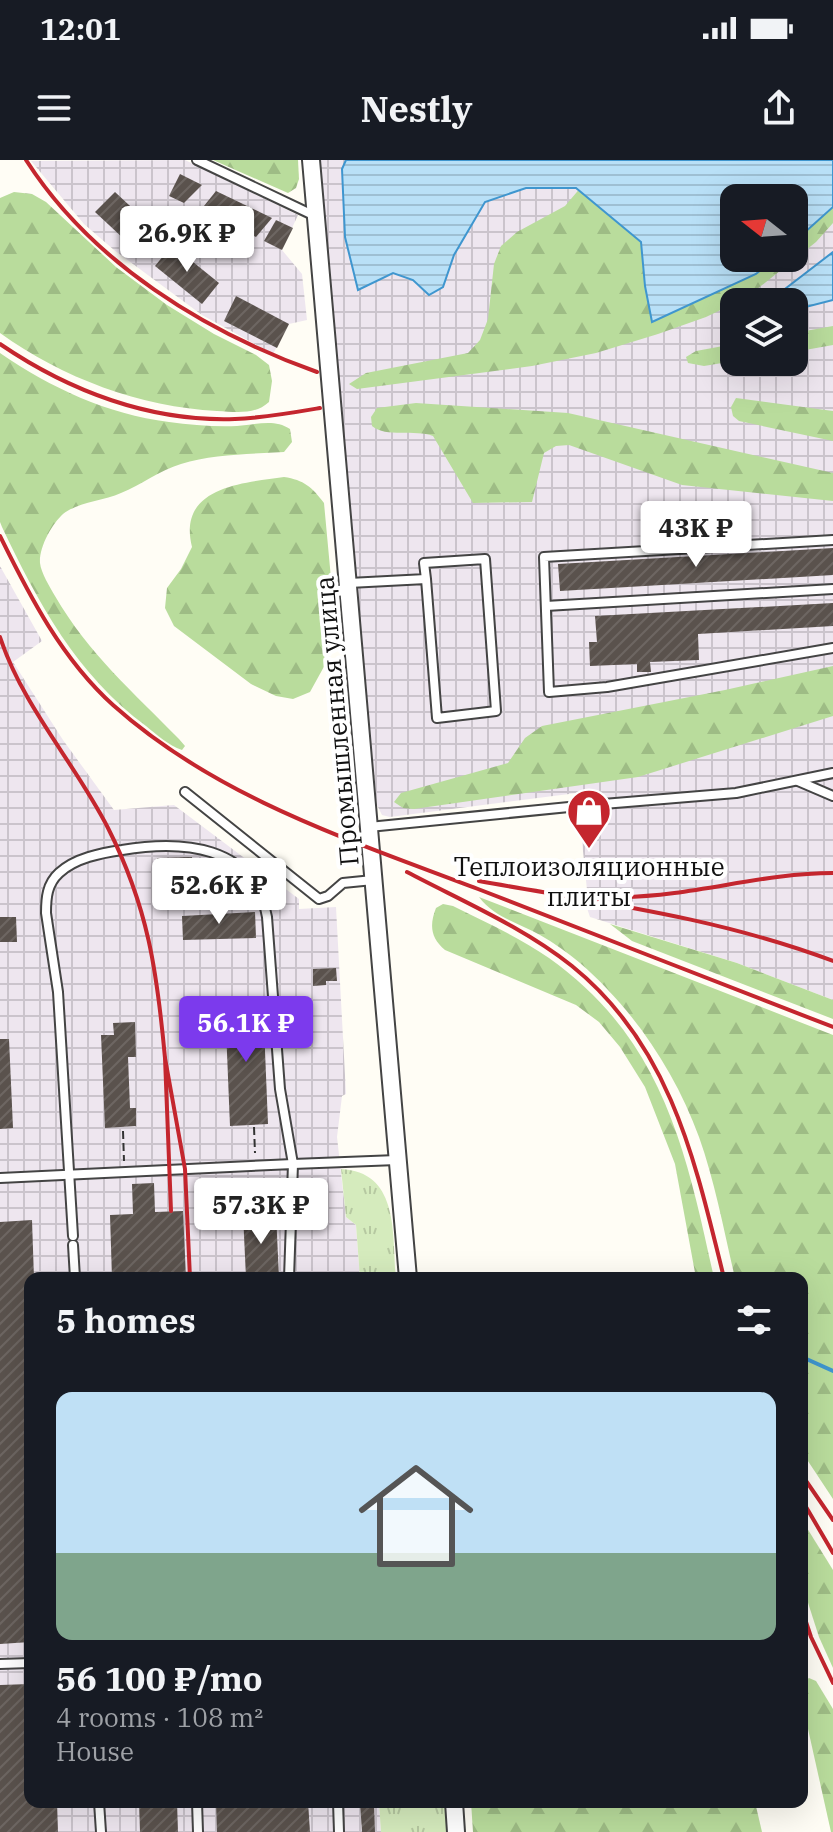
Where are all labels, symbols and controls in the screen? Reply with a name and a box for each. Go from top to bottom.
text: 12:01 [40,9,121,48]
text: Nestly [360,85,473,132]
icon: menu [32,86,76,130]
icon: share [757,86,801,130]
north arrow [720,184,808,272]
map controls [720,184,808,376]
pin: 26.9K ₽ [113,206,261,274]
text: 26.9K ₽ [138,215,236,249]
button: layers [720,288,808,376]
pin: 43K ₽ [640,501,752,569]
text: 43K ₽ [659,510,733,544]
street label: Промышленная улица [306,575,366,867]
shop icon: Теплоизоляционные плиты [565,787,613,850]
place label: Теплоизоляционные плиты [453,849,725,913]
pin: 52.6K ₽ [145,858,293,926]
text: 52.6K ₽ [170,867,268,901]
pin: 56.1K ₽ [172,996,320,1064]
text: 56.1K ₽ [197,1005,295,1039]
pin: 57.3K ₽ [187,1178,335,1246]
text: 57.3K ₽ [212,1187,310,1221]
text: 5 homes [56,1298,196,1342]
icon: filters [732,1298,776,1342]
icon: home [344,1444,488,1588]
text: 56 100 ₽/mo [56,1656,263,1700]
text: 4 rooms · 108 m² [56,1700,263,1734]
text: House [56,1734,134,1768]

